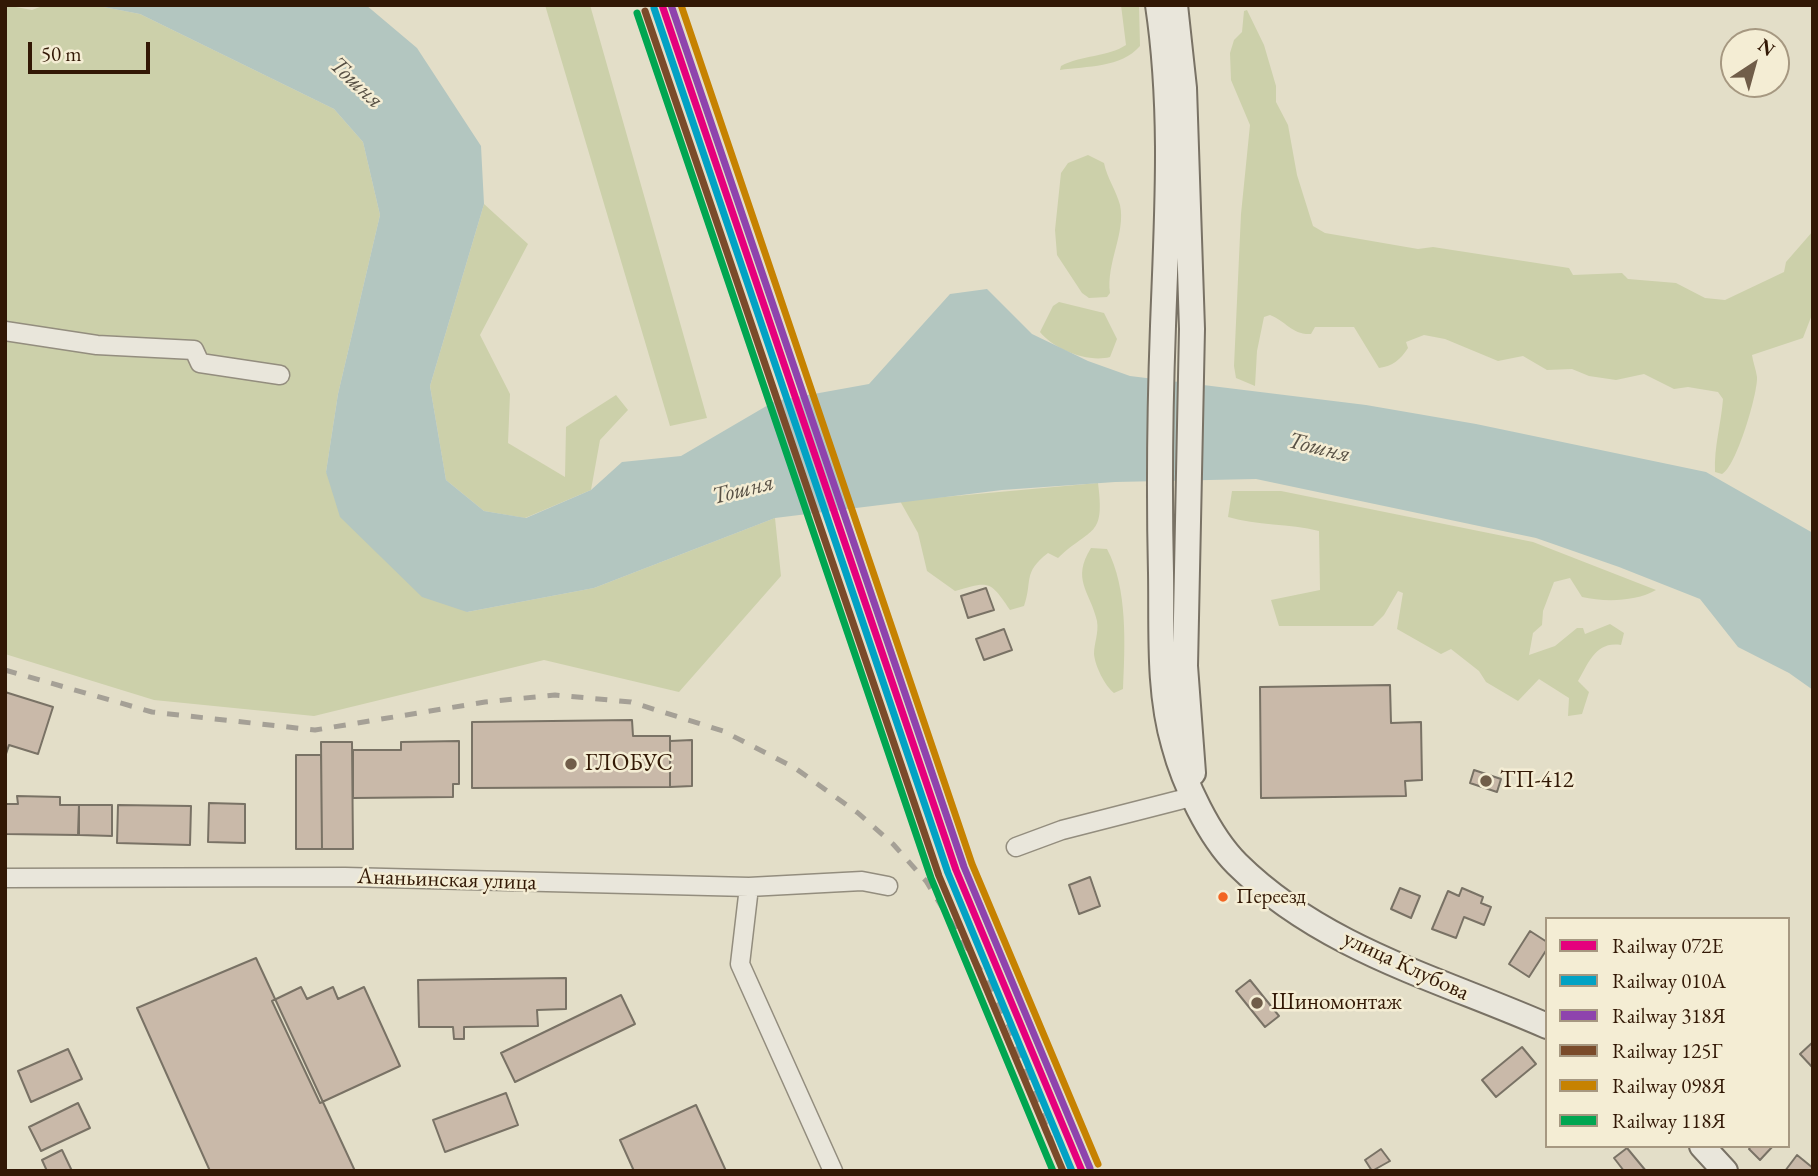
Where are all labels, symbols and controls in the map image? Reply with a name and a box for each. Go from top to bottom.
scale bar [32,28,154,72]
north arrow [1720,28,1790,98]
text: N [1753,33,1780,62]
text: 50 m [41,40,82,67]
water label: Тошня [323,51,389,115]
water label: Тошня [1285,426,1353,470]
water label: Тошня [709,468,777,512]
place label: ГЛОБУС [585,750,673,778]
marker: ГЛОБУС [563,756,579,772]
place label: ТП-412 [1500,767,1574,795]
marker: ТП-412 [1478,773,1494,789]
street label: Ананьинская улица [357,863,537,897]
place label: Переезд [1236,884,1306,910]
marker: Переезд [1216,890,1230,904]
legend [1545,917,1790,1148]
street label: улица Клубова [1339,925,1473,1007]
text: Railway 072Е [1612,932,1723,959]
text: Railway 010А [1612,967,1726,994]
place label: Шиномонтаж [1271,989,1402,1017]
marker: Шиномонтаж [1249,995,1265,1011]
text: Railway 318Я [1612,1002,1726,1029]
text: Railway 125Г [1612,1037,1722,1064]
text: Railway 098Я [1612,1072,1726,1099]
text: Railway 118Я [1612,1107,1726,1134]

